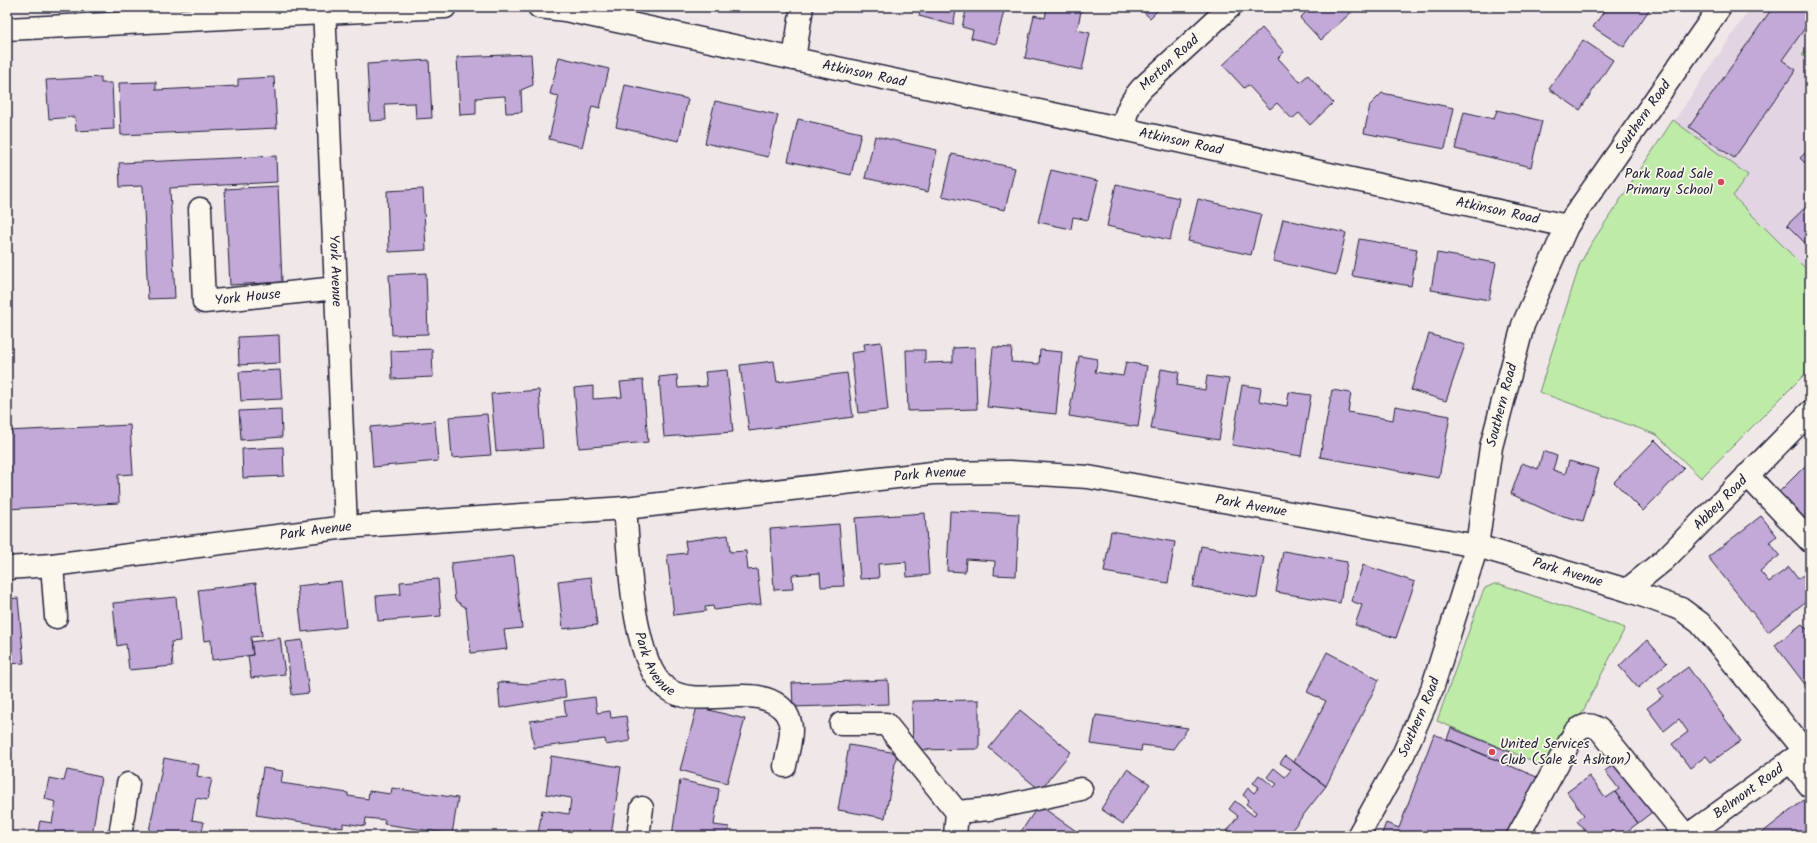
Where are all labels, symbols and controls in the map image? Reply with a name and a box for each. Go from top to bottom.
street label: Merton Road [1134,29,1205,96]
street label: Atkinson Road [820,54,909,94]
street label: Southern Road [1610,75,1677,158]
street label: Atkinson Road [1137,122,1226,162]
place label: Park Road Sale Primary School [1625,163,1714,201]
marker: Park Road Sale Primary School [1716,177,1726,187]
street label: Atkinson Road [1454,191,1542,231]
street label: York Avenue [323,234,348,308]
street label: York House [214,283,282,312]
street label: Southern Road [1480,360,1524,449]
street label: Park Avenue [893,462,967,488]
street label: Abbey Road [1688,469,1754,535]
street label: Park Avenue [1214,489,1289,523]
street label: Park Avenue [278,516,353,546]
street label: Park Avenue [1530,552,1606,594]
street label: Park Avenue [628,629,680,703]
street label: Southern Road [1392,673,1446,761]
place label: United Services Club (Sale & Ashton) [1500,733,1631,771]
marker: United Services Club (Sale & Ashton) [1487,747,1497,757]
street label: Belmont Road [1709,758,1789,825]

